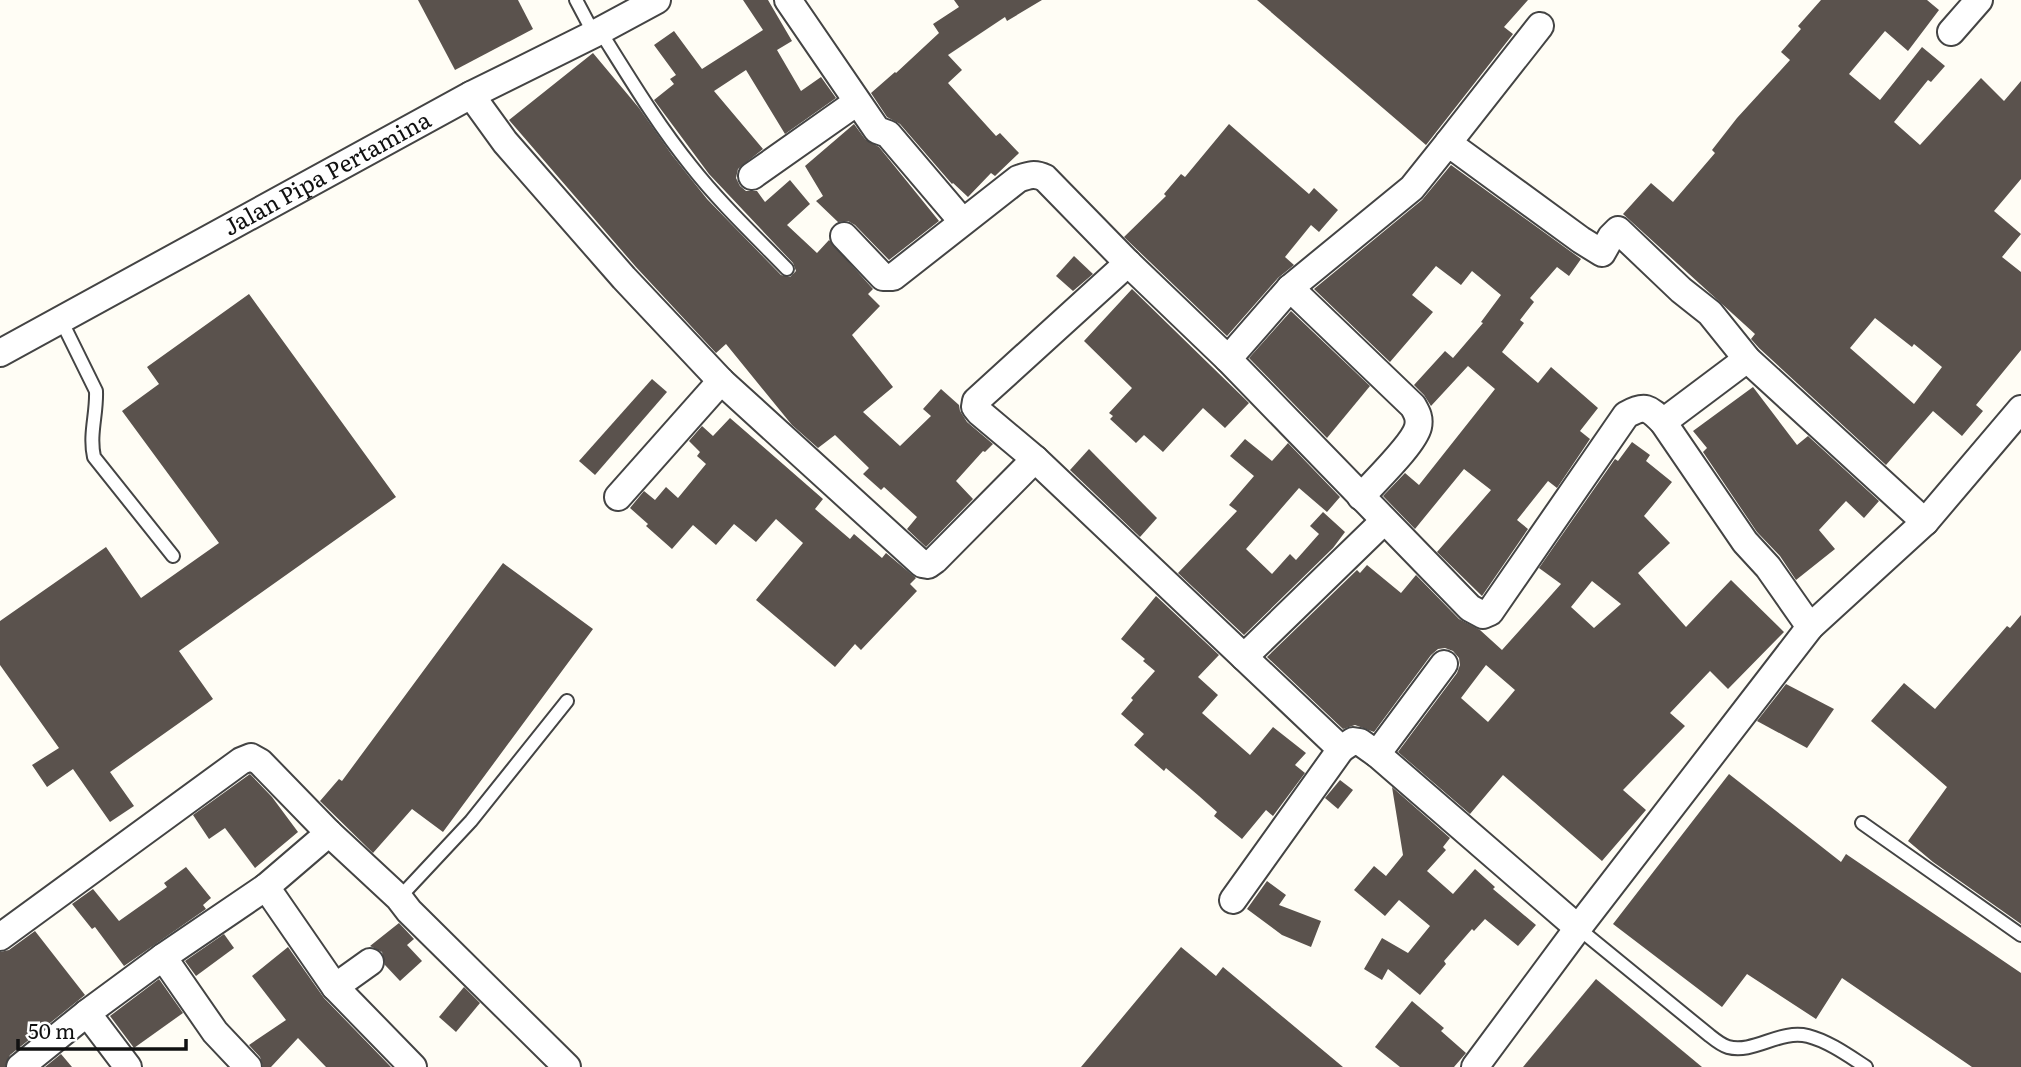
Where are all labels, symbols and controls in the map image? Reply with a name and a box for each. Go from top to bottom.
street label: Jalan Pipa Pertamina [216,101,437,243]
scale bar [18,1007,186,1052]
text: 50 m [28,1014,75,1045]

